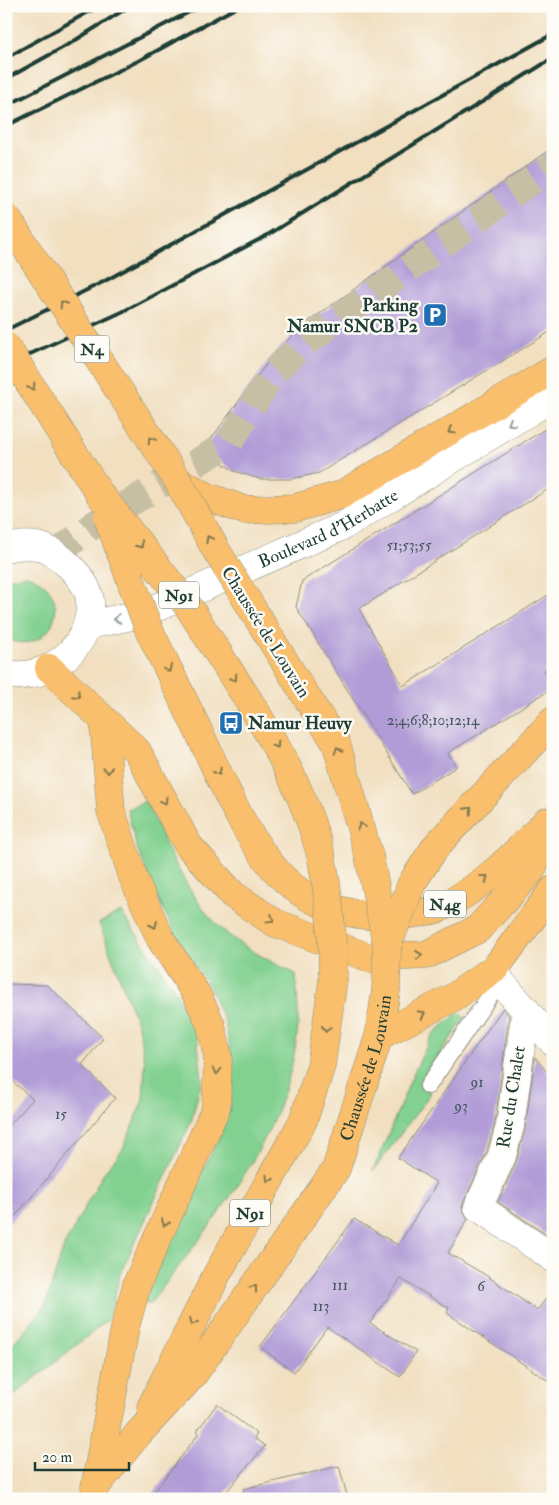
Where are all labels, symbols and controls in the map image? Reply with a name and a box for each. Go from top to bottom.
place label: Parking Namur SNCB P2 [286,294,419,338]
one-way arrow [60,300,69,310]
parking icon: Parking Namur SNCB P2 [422,302,448,328]
road number: N4 [74,336,110,362]
one-way arrow [26,382,36,391]
one-way arrow [508,417,517,427]
one-way arrow [447,425,456,435]
one-way arrow [148,437,158,446]
street label: Boulevard d'Herbatte [255,484,403,574]
one-way arrow [206,535,216,544]
house number: 51;53;55 [386,536,432,555]
one-way arrow [134,539,143,549]
street label: Chaussée de Louvain [216,562,315,702]
road number: N91 [159,582,199,608]
one-way arrow [112,613,121,623]
one-way arrow [162,663,172,672]
one-way arrow [227,672,237,681]
one-way arrow [71,689,80,698]
bus stop icon: Namur Heuvy [218,710,244,736]
house number: 2;4;6;8;10;12;14 [387,711,480,730]
place label: Namur Heuvy [247,712,353,735]
one-way arrow [270,739,280,748]
one-way arrow [333,746,343,755]
one-way arrow [102,766,113,774]
one-way arrow [212,767,223,776]
one-way arrow [158,796,168,805]
one-way arrow [463,807,472,816]
one-way arrow [356,822,367,831]
one-way arrow [479,875,488,883]
road number: N4g [424,891,466,918]
one-way arrow [266,913,275,923]
one-way arrow [148,920,159,929]
one-way arrow [415,950,423,961]
street label: Chaussée de Louvain [335,993,397,1144]
one-way arrow [417,1010,426,1020]
one-way arrow [321,1025,332,1033]
street label: Rue du Chalet [492,1044,531,1150]
one-way arrow [212,1067,223,1075]
house number: 91 [470,1073,484,1092]
house number: 93 [453,1097,468,1116]
house number: 15 [55,1105,67,1124]
one-way arrow [265,1173,275,1182]
road number: N91 [230,1200,270,1226]
one-way arrow [161,1218,171,1227]
house number: 111 [332,1276,348,1295]
house number: 6 [477,1277,486,1296]
one-way arrow [248,1284,257,1293]
house number: 113 [313,1297,329,1316]
one-way arrow [189,1317,199,1326]
scale bar [35,1440,129,1472]
text: 20 m [42,1448,72,1467]

